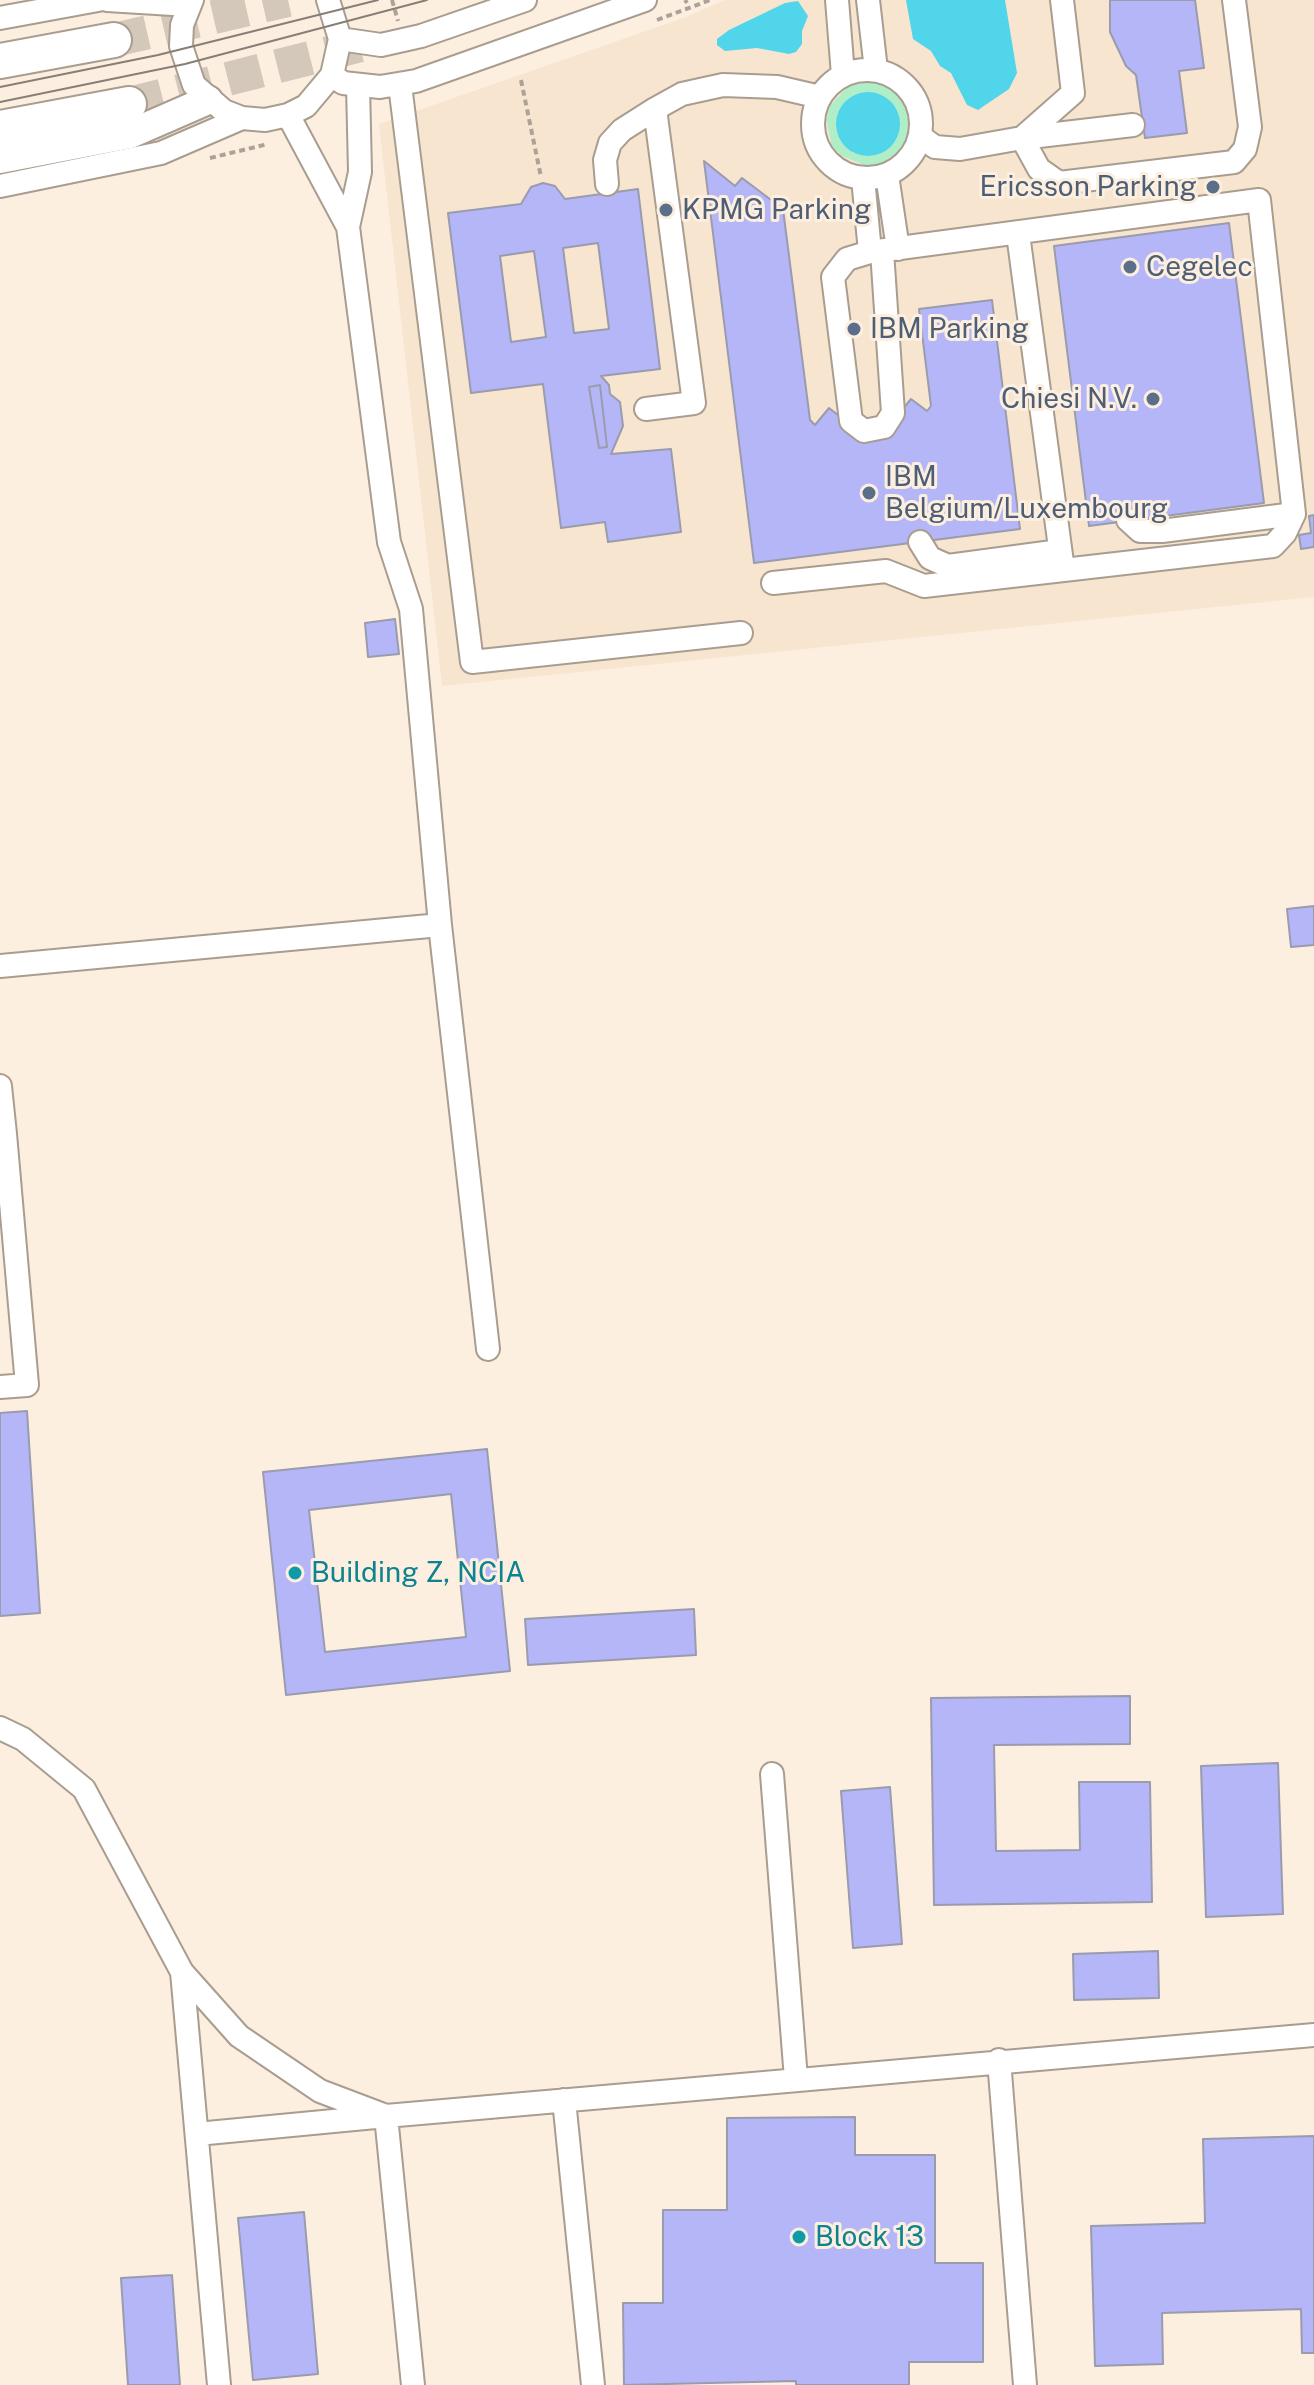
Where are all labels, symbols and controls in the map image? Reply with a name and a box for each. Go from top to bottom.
place label: Ericsson Parking [979,170,1197,204]
marker: Ericsson Parking [1204,178,1222,196]
place label: KPMG Parking [682,193,871,227]
marker: KPMG Parking [657,201,675,219]
place label: Cegelec [1146,250,1253,284]
marker: Cegelec [1121,258,1139,276]
place label: IBM Parking [870,312,1029,346]
marker: IBM Parking [845,320,863,338]
place label: Chiesi N.V. [1001,382,1137,416]
marker: Chiesi N.V. [1144,390,1162,408]
place label: IBM Belgium/Luxembourg [885,460,1168,526]
marker: IBM Belgium/Luxembourg [860,484,878,502]
place label: Building Z, NCIA [311,1556,525,1590]
marker: Building Z, NCIA [286,1564,304,1582]
place label: Block 13 [815,2220,924,2254]
marker: Block 13 [790,2228,808,2246]

